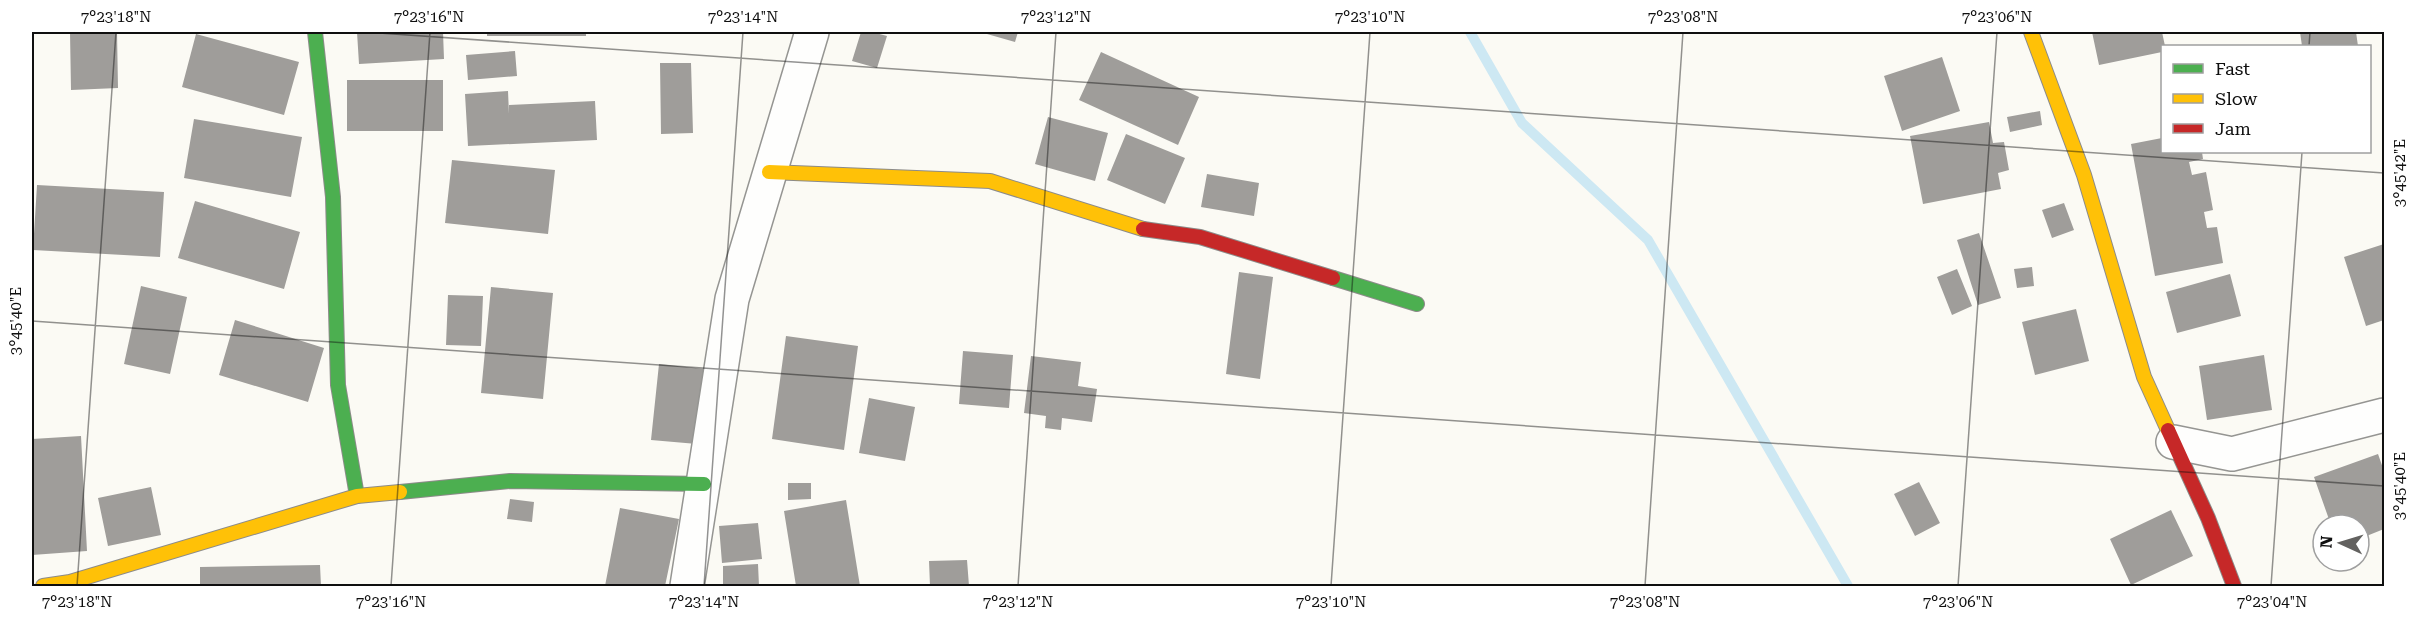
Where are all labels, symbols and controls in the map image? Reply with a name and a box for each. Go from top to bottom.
text: 7°23'18"N [81,8,151,26]
text: 7°23'16"N [394,8,464,26]
text: 7°23'14"N [708,8,778,26]
text: 7°23'12"N [1021,8,1091,26]
text: 7°23'10"N [1335,8,1405,26]
text: 7°23'08"N [1648,8,1718,26]
text: 7°23'06"N [1962,8,2032,26]
legend [2161,45,2371,153]
text: Fast [2215,58,2250,79]
text: Slow [2215,88,2257,109]
text: Jam [2215,118,2251,139]
text: 3°45'42"E [2391,139,2409,207]
text: 3°45'40"E [7,287,25,355]
text: 3°45'40"E [2391,452,2409,520]
north arrow [2311,513,2371,573]
text: N [2317,535,2336,549]
text: 7°23'18"N [42,593,112,611]
text: 7°23'16"N [356,593,426,611]
text: 7°23'14"N [669,593,739,611]
text: 7°23'12"N [983,593,1053,611]
text: 7°23'10"N [1296,593,1366,611]
text: 7°23'08"N [1610,593,1680,611]
text: 7°23'06"N [1923,593,1993,611]
text: 7°23'04"N [2237,593,2307,611]

